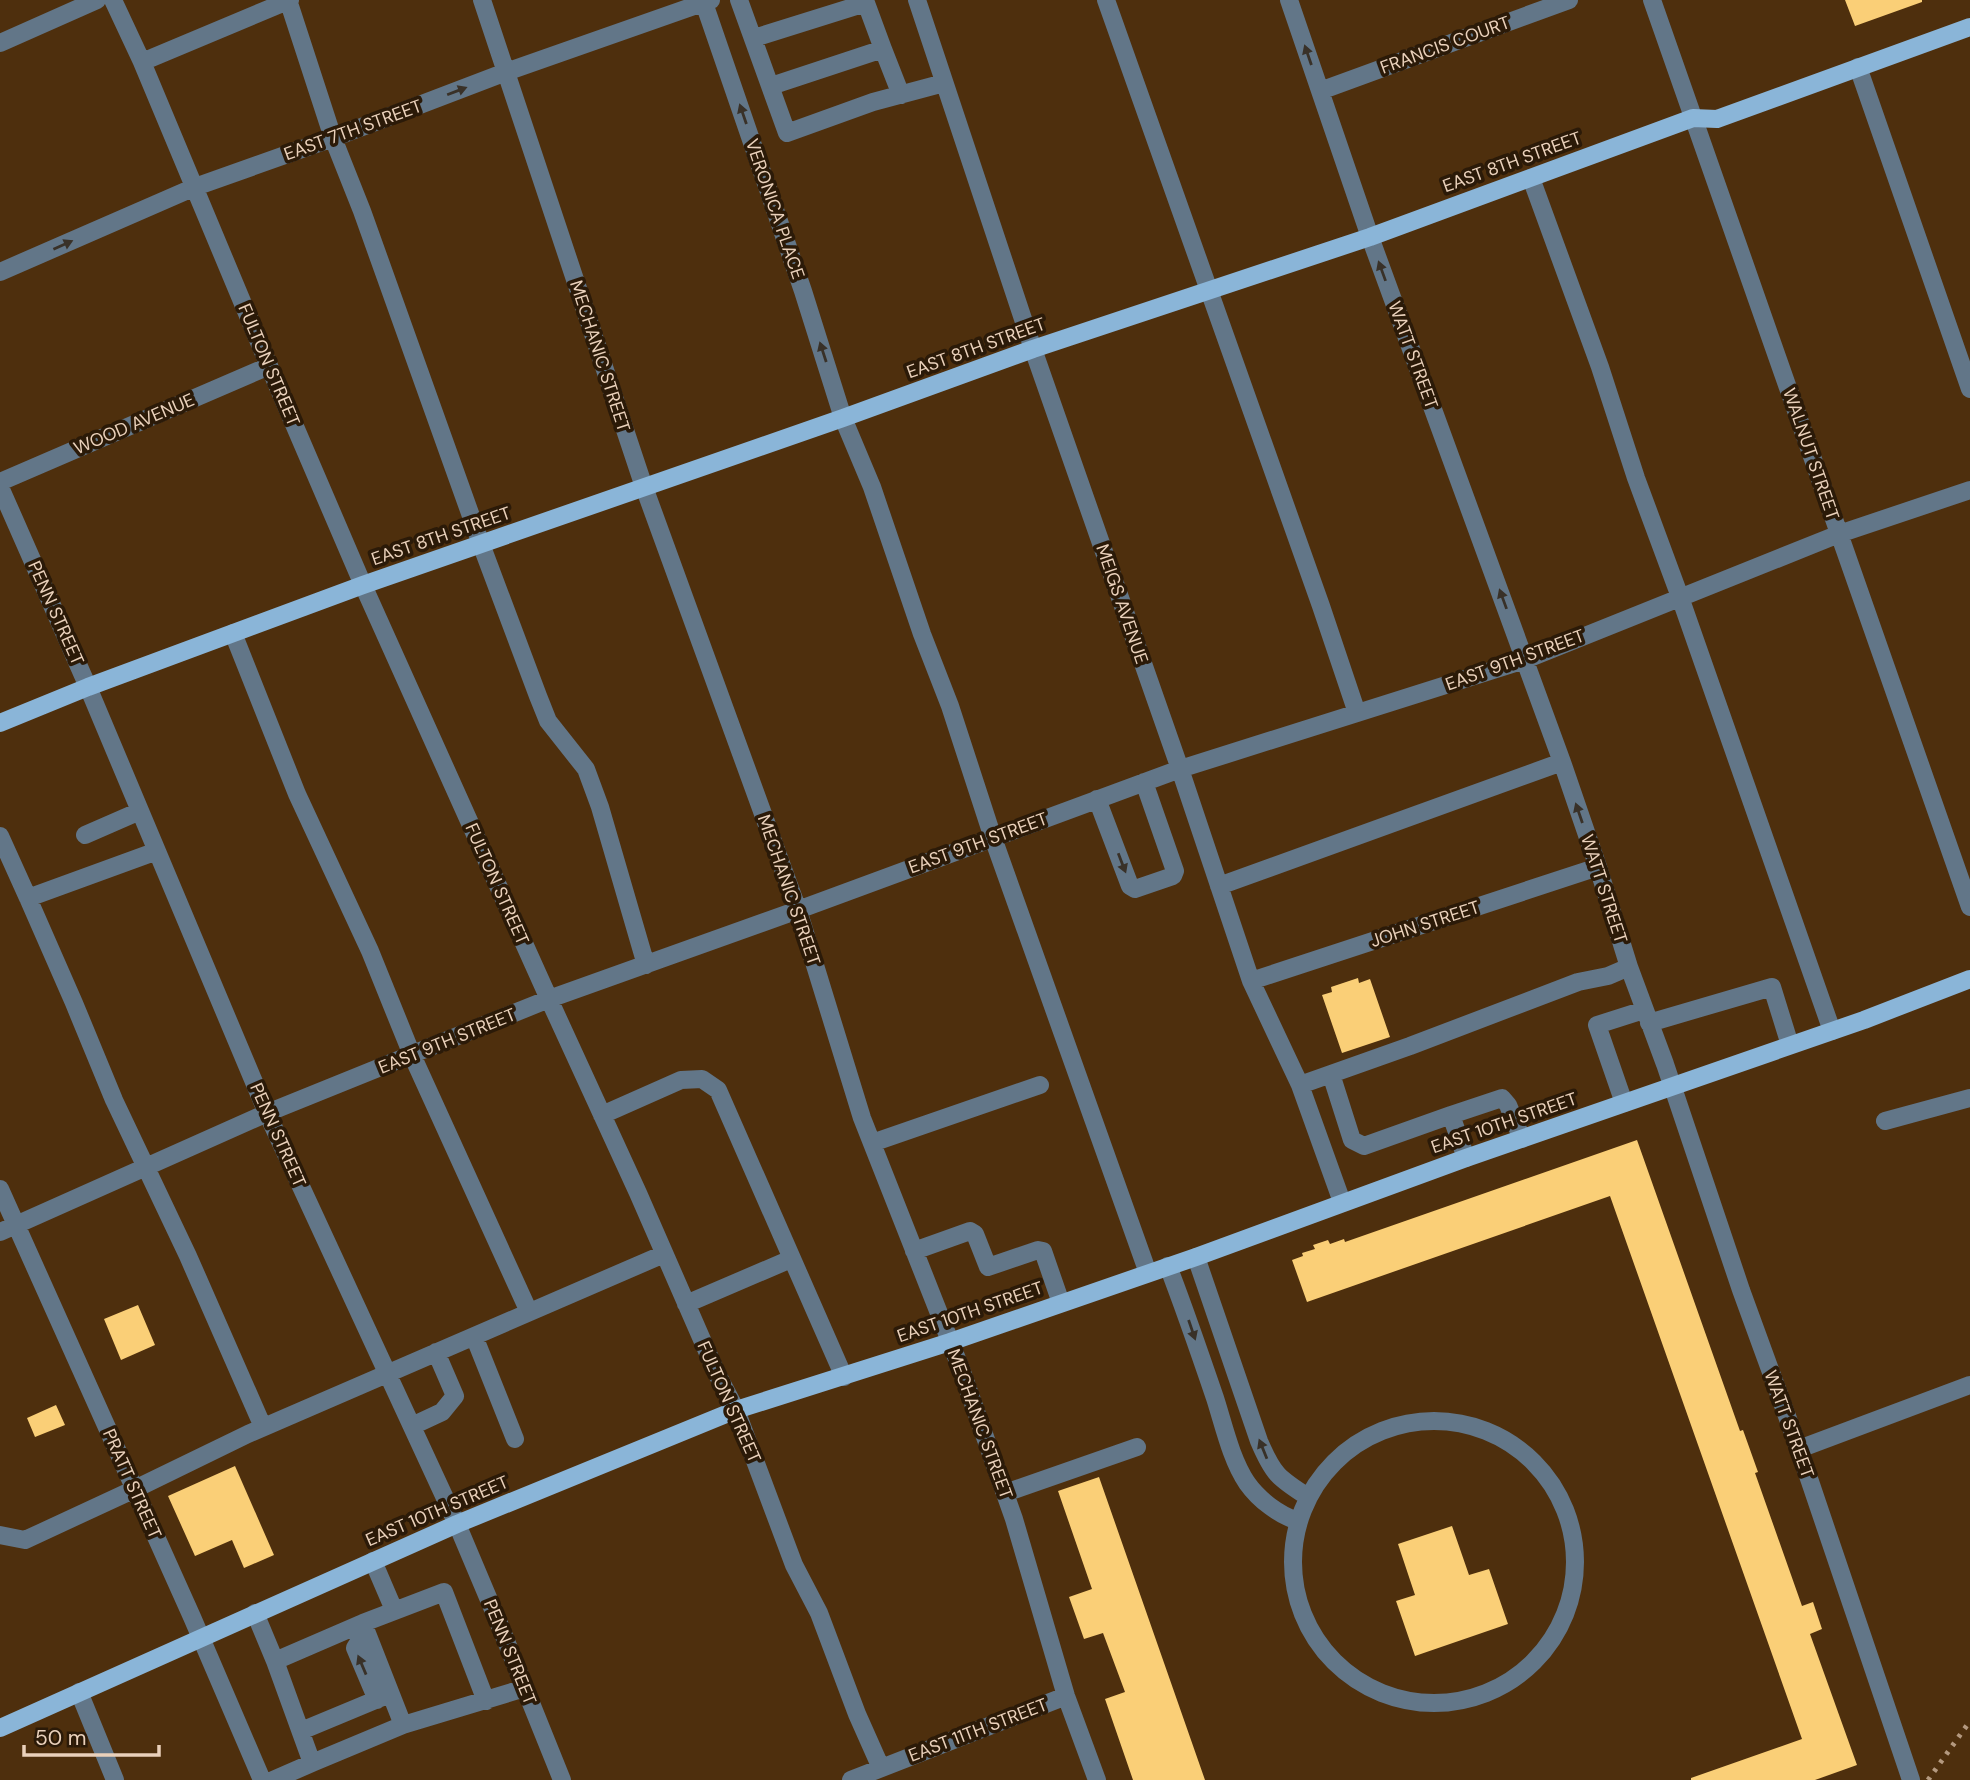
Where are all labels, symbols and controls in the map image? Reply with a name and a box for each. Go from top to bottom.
street label: FRANCIS COURT [1377,10,1513,80]
one-way arrow [1302,45,1313,66]
one-way arrow [446,85,467,96]
street label: EAST 7TH STREET [281,94,425,166]
one-way arrow [737,103,748,124]
street label: EAST 8TH STREET [1439,126,1585,198]
street label: VERONICA PLACE [740,136,810,282]
one-way arrow [52,239,73,250]
one-way arrow [1376,260,1387,281]
street label: MECHANIC STREET [564,277,636,435]
street label: WATT STREET [1382,298,1444,412]
street label: FULTON STREET [232,300,306,430]
street label: EAST 8TH STREET [903,312,1049,384]
one-way arrow [817,342,827,363]
street label: WALNUT STREET [1777,385,1845,523]
street label: WOOD AVENUE [70,388,198,460]
street label: EAST 8TH STREET [368,501,514,571]
street label: MEIGS AVENUE [1090,541,1154,667]
street label: PENN STREET [22,557,90,669]
one-way arrow [1497,588,1508,609]
street label: EAST 9TH STREET [1442,624,1588,696]
one-way arrow [1573,803,1584,824]
street label: EAST 9TH STREET [905,807,1051,879]
street label: MECHANIC STREET [752,811,826,969]
street label: FULTON STREET [459,819,535,949]
street label: WATT STREET [1575,832,1633,946]
one-way arrow [1116,853,1127,874]
street label: JOHN STREET [1367,895,1483,953]
street label: EAST 9TH STREET [375,1002,519,1080]
street label: PENN STREET [244,1079,312,1191]
street label: EAST 10TH STREET [1428,1087,1580,1159]
street label: EAST 10TH STREET [894,1276,1046,1348]
one-way arrow [1187,1320,1198,1341]
street label: FULTON STREET [691,1337,767,1467]
street label: MECHANIC STREET [942,1346,1018,1502]
street label: WATT STREET [1758,1367,1820,1481]
street label: PRATT STREET [97,1425,167,1543]
one-way arrow [1257,1438,1268,1459]
street label: EAST 10TH STREET [362,1470,512,1552]
street label: PENN STREET [478,1596,542,1708]
one-way arrow [357,1654,368,1675]
street label: EAST 11TH STREET [905,1692,1051,1768]
scale bar [24,1714,159,1758]
text: 50 m [35,1724,86,1752]

